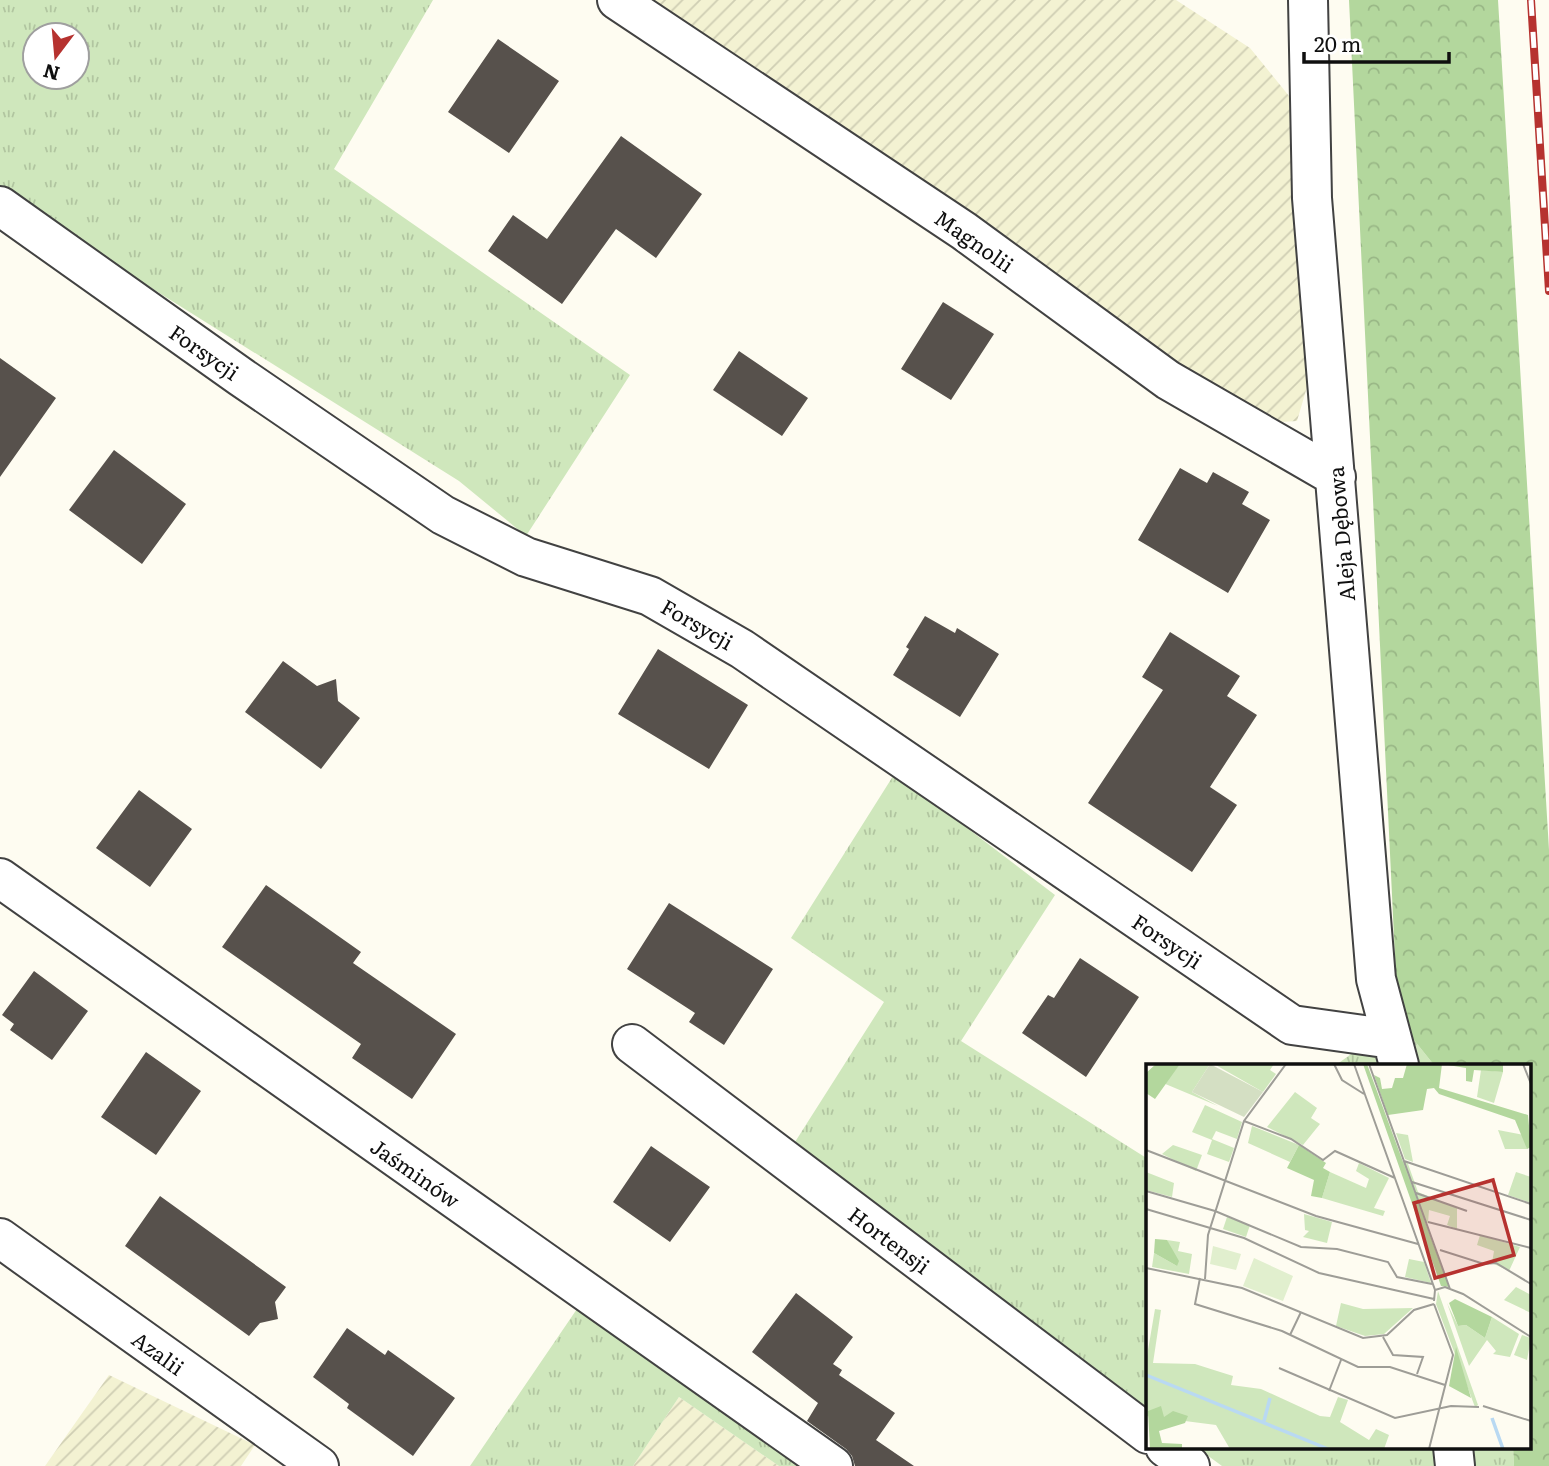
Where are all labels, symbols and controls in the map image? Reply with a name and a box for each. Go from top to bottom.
north arrow [21,21,91,91]
scale bar [1304,21,1449,65]
text: 20 m [1314,27,1361,58]
text: N [39,58,63,89]
street label: Magnolii [929,201,1021,279]
street label: Forsycji [164,316,246,386]
street label: Aleja Dębowa [1319,465,1361,603]
street label: Forsycji [656,590,740,656]
street label: Forsycji [1127,905,1209,975]
inset map [1146,1064,1532,1448]
street label: Jaśminów [365,1130,467,1214]
street label: Hortensji [843,1198,937,1280]
street label: Azalii [126,1322,192,1382]

